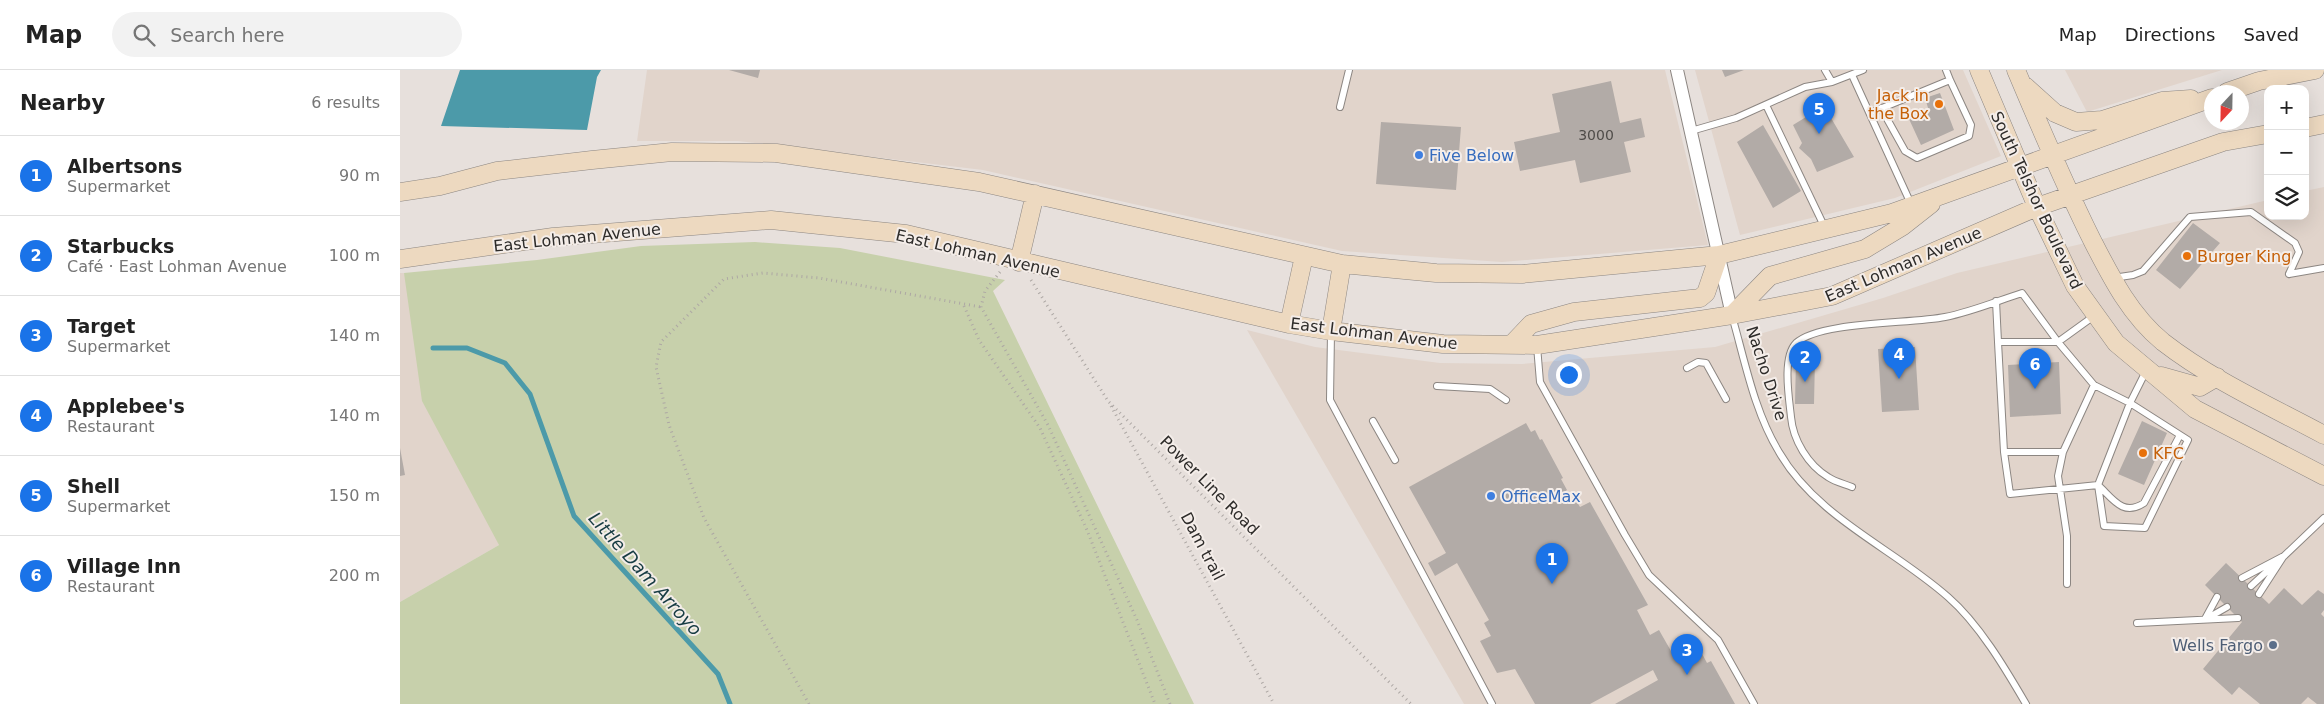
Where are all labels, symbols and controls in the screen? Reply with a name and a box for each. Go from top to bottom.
search box [112,12,462,57]
text: Map [25,21,82,49]
icon: search [130,21,158,49]
text: Search here [170,24,284,46]
text: Map [2059,24,2097,45]
text: Directions [2125,24,2215,45]
text: Saved [2243,24,2299,45]
north arrow [2204,85,2249,130]
map controls [2264,85,2309,220]
button: + [2264,85,2309,130]
place label: Jack in the Box [1868,86,1929,123]
text: Nearby [20,91,105,115]
text: 6 results [311,93,380,112]
pin: 5 [1803,93,1835,134]
marker: Jack in the Box [1933,98,1945,110]
street label: South Telshor Boulevard [1987,108,2086,292]
house number: 3000 [1578,127,1614,143]
button: − [2264,130,2309,175]
place label: Five Below [1429,146,1514,165]
marker: Five Below [1413,149,1425,161]
text: Albertsons [67,155,182,177]
text: 1 [30,166,42,185]
text: 90 m [339,166,380,185]
button: layers [2264,175,2309,220]
text: Supermarket [67,177,170,196]
street label: East Lohman Avenue [492,219,662,256]
street label: East Lohman Avenue [1822,223,1984,306]
street label: East Lohman Avenue [894,225,1062,282]
text: Starbucks [67,235,174,257]
text: 2 [30,246,42,265]
text: 100 m [329,246,380,265]
place label: Burger King [2197,247,2291,266]
marker: Burger King [2181,250,2193,262]
text: Café · East Lohman Avenue [67,257,287,276]
street label: East Lohman Avenue [1289,314,1459,353]
text: Target [67,315,135,337]
street label: Nacho Drive [1742,323,1791,423]
text: 3 [30,326,42,345]
text: 140 m [329,326,380,345]
text: Supermarket [67,337,170,356]
pin: 4 [1883,338,1915,379]
pin: 2 [1789,341,1821,382]
pin: 6 [2019,348,2051,389]
your location [1556,362,1582,388]
text: Applebee's [67,395,185,417]
text: 4 [30,406,42,425]
text: 140 m [329,406,380,425]
text: Restaurant [67,417,155,436]
street label: Power Line Road [1156,432,1263,539]
place label: KFC [2153,444,2184,463]
marker: KFC [2137,447,2149,459]
text: Shell [67,475,120,497]
text: 5 [30,486,42,505]
text: 150 m [329,486,380,505]
place label: OfficeMax [1501,487,1581,506]
marker: OfficeMax [1485,490,1497,502]
text: Supermarket [67,497,170,516]
water label: Little Dam Arroyo [584,508,706,640]
street label: Dam trail [1177,509,1228,584]
pin: 1 [1536,543,1568,584]
text: Village Inn [67,555,181,577]
text: 6 [30,566,42,585]
text: 200 m [329,566,380,585]
text: Restaurant [67,577,155,596]
pin: 3 [1671,634,1703,675]
place label: Wells Fargo [2172,636,2263,655]
marker: Wells Fargo [2267,639,2279,651]

